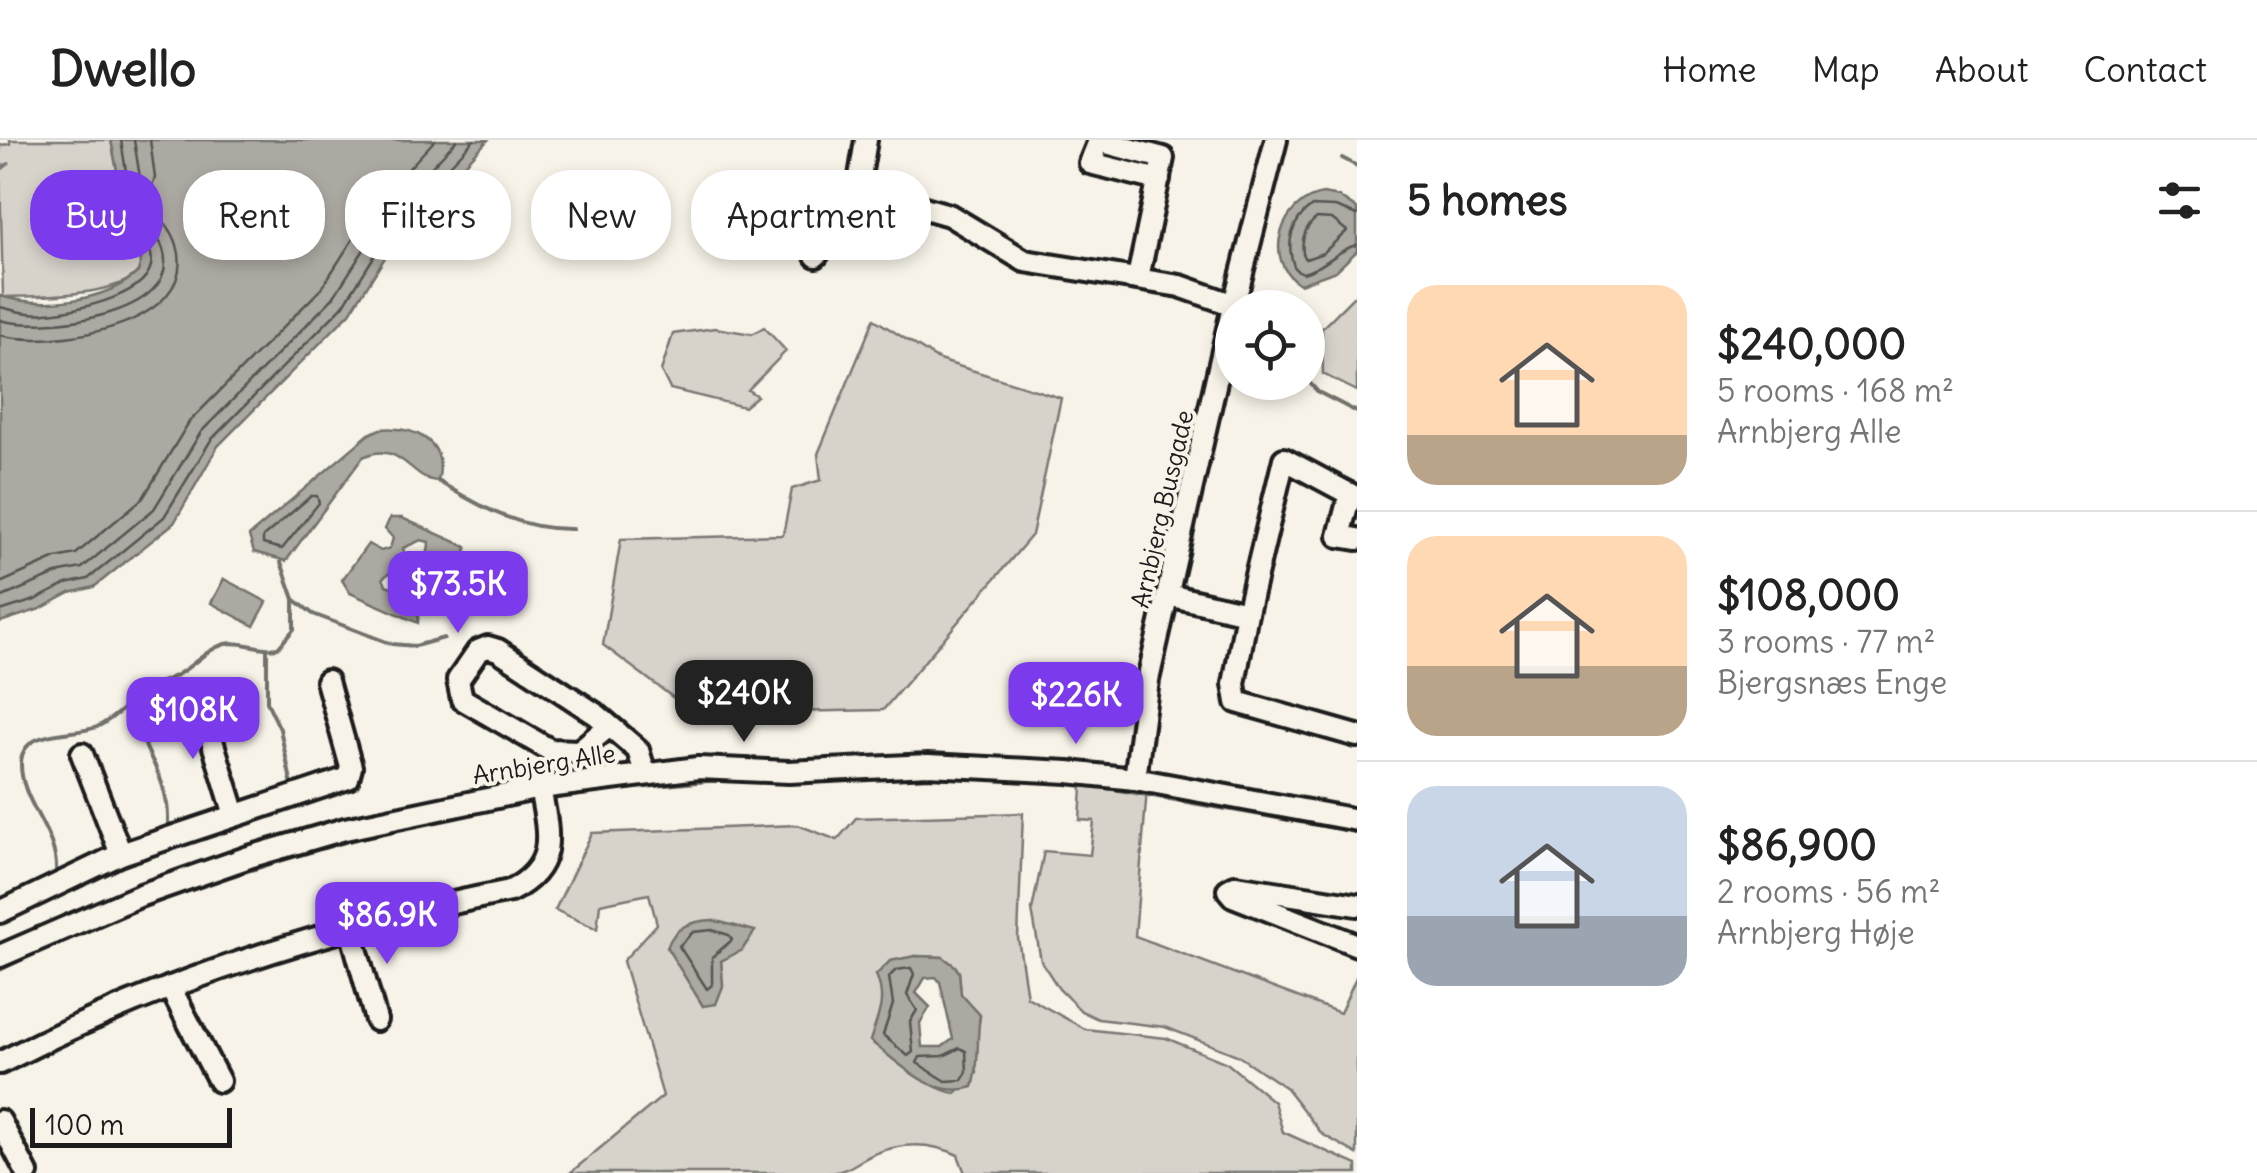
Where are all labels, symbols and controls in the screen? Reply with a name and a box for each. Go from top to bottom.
text: Dwello [50,39,196,99]
text: Home [1662,47,1757,91]
text: Map [1812,47,1880,91]
text: About [1935,47,2028,91]
text: Contact [2083,47,2207,91]
chip: Buy [30,170,163,260]
chip: Rent [183,170,325,260]
chip: Filters [345,170,511,260]
chip: New [531,170,671,260]
chip: Apartment [691,170,931,260]
icon: filters [2152,173,2207,228]
text: 5 homes [1407,174,1568,226]
map controls [1215,290,1325,400]
button: locate [1215,290,1325,400]
text: $240,000 [1717,318,1906,370]
icon: home [1487,325,1607,445]
text: 5 rooms · 168 m² [1717,370,1954,411]
street label: Arnbjerg Busgade [1124,407,1200,611]
text: Arnbjerg Alle [1717,411,1901,452]
pin: $73.5K [377,551,539,636]
text: $73.5K [410,563,506,604]
text: $108,000 [1717,569,1900,621]
icon: home [1487,576,1607,696]
text: 3 rooms · 77 m² [1717,621,1936,662]
pin: $240K [674,660,814,745]
pin: $226K [1006,662,1146,747]
text: Bjergsnæs Enge [1717,662,1947,703]
text: $240K [697,672,791,713]
text: $226K [1030,674,1122,715]
pin: $108K [123,677,263,762]
text: $108K [148,689,238,730]
street label: Arnbjerg Alle [470,737,618,791]
text: $86,900 [1717,819,1877,871]
icon: home [1487,826,1607,946]
text: 2 rooms · 56 m² [1717,871,1940,912]
pin: $86.9K [306,882,468,967]
text: $86.9K [337,894,437,935]
text: Arnbjerg Høje [1717,912,1915,953]
scale bar [30,1103,232,1148]
text: 100 m [45,1107,124,1143]

